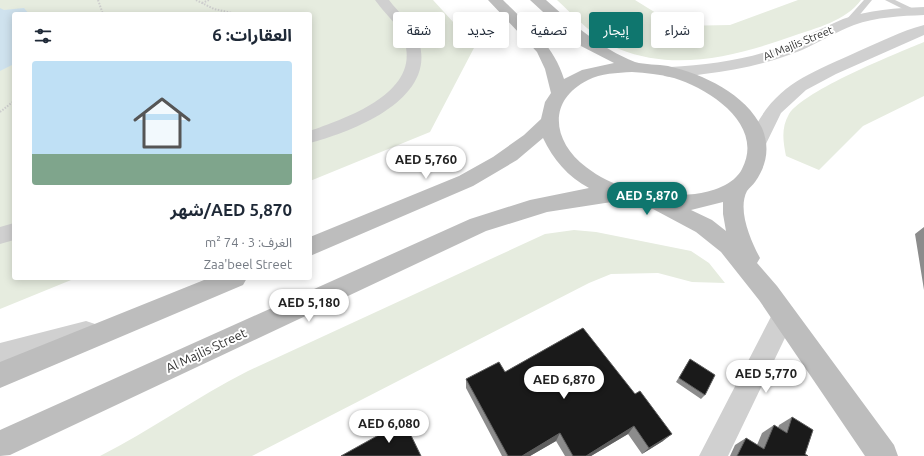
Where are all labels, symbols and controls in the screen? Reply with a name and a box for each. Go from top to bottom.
chip: شقة [393,12,445,48]
chip: جديد [453,12,509,48]
chip: تصفية [517,12,581,48]
chip: إيجار [589,12,643,48]
chip: شراء [651,12,704,48]
street label: Al Majlis Street [761,23,835,62]
icon: filters [32,25,54,47]
text: العقارات: 6 [212,25,292,44]
icon: home [126,87,198,159]
pin: AED 5,760 [380,146,472,180]
text: AED 5,760 [395,152,457,166]
pin: AED 5,870 [601,182,693,216]
text: AED 5,870 [616,188,678,202]
text: AED 5,870/شهر [170,200,292,219]
text: الغرف: 3 · 74 m² [205,235,292,249]
text: Zaa'beel Street [204,257,292,271]
pin: AED 5,180 [263,289,355,323]
text: AED 5,180 [278,295,340,309]
street label: Al Majlis Street [163,325,249,375]
pin: AED 5,770 [720,360,812,394]
pin: AED 6,870 [518,366,610,400]
text: AED 5,770 [735,366,797,380]
text: AED 6,870 [533,372,595,386]
pin: AED 6,080 [343,410,435,444]
text: AED 6,080 [358,416,420,430]

